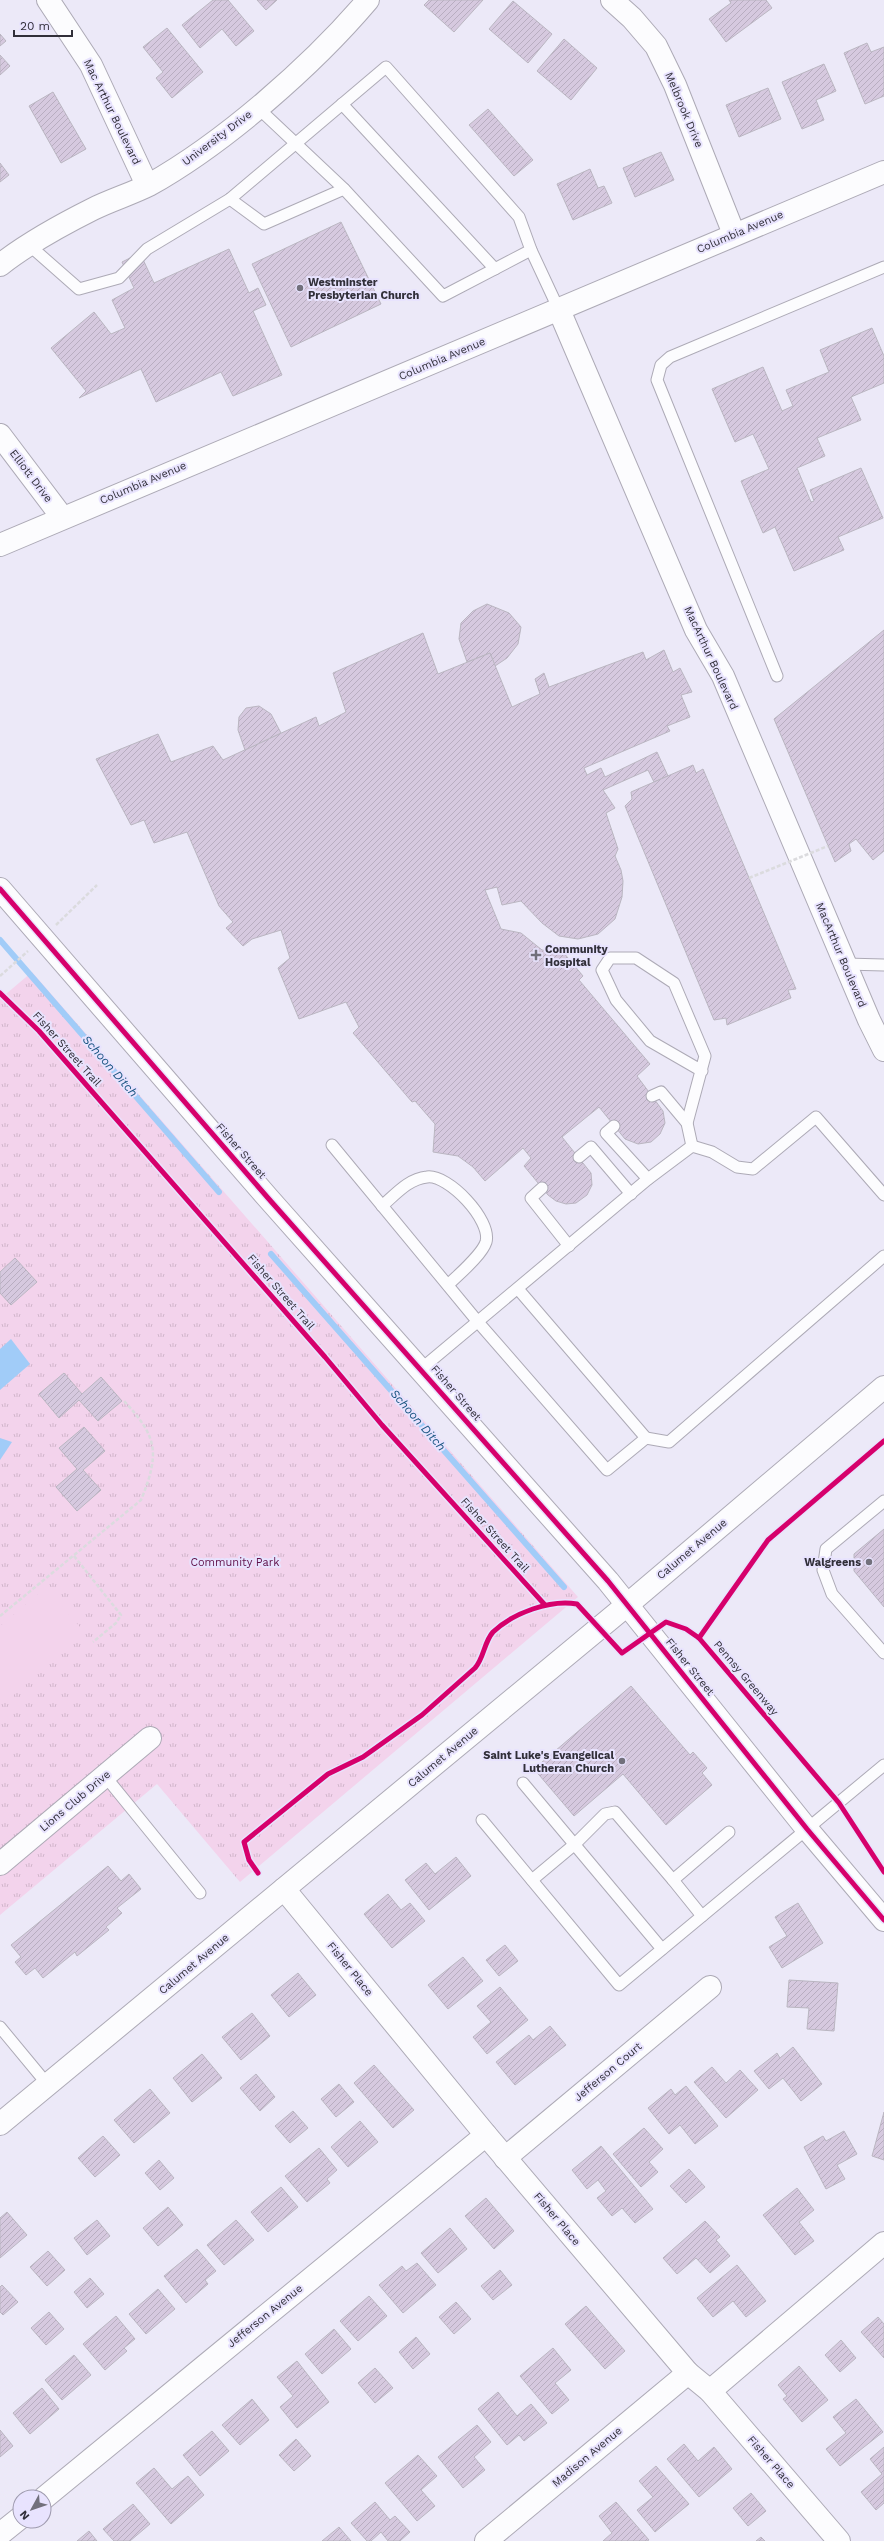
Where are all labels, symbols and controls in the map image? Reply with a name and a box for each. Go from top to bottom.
scale bar [14,12,72,38]
text: 20 m [20,19,50,33]
street label: Mac Arthur Boulevard [81,57,143,167]
street label: Melbrook Drive [662,70,706,150]
street label: University Drive [180,108,254,168]
street label: Columbia Avenue [695,208,785,256]
place label: Westminster Presbyterian Church [308,276,419,302]
marker: Westminster Presbyterian Church [295,283,305,293]
street label: Columbia Avenue [397,335,487,383]
street label: Elliott Drive [7,447,55,505]
street label: Columbia Avenue [98,459,188,507]
street label: MacArthur Boulevard [681,604,741,712]
street label: MacArthur Boulevard [813,901,869,1009]
place label: Community Hospital [545,943,608,969]
marker: Community Hospital [530,949,542,961]
street label: Fisher Street Trail [30,1009,104,1089]
water label: Schoon Ditch [80,1032,140,1100]
street label: Fisher Street [213,1120,269,1182]
street label: Fisher Street Trail [245,1252,318,1333]
street label: Fisher Street [428,1362,484,1424]
water label: Schoon Ditch [388,1386,448,1454]
street label: Fisher Street Trail [458,1495,532,1575]
street label: Calumet Avenue [654,1516,730,1582]
park label: Community Park [190,1556,280,1569]
place label: Walgreens [804,1556,861,1569]
marker: Walgreens [864,1557,874,1567]
street label: Fisher Street [663,1636,717,1698]
street label: Pennsy Greenway [711,1638,781,1718]
street label: Calumet Avenue [405,1724,481,1790]
place label: Saint Luke's Evangelical Lutheran Church [483,1749,614,1775]
marker: Saint Luke's Evangelical Lutheran Church [617,1756,627,1766]
street label: Lions Club Drive [37,1768,113,1834]
street label: Calumet Avenue [156,1931,232,1997]
street label: Fisher Place [324,1940,376,1998]
street label: Jefferson Court [572,2040,645,2104]
street label: Fisher Place [531,2190,583,2248]
street label: Jefferson Avenue [225,2282,305,2350]
street label: Madison Avenue [550,2424,624,2490]
street label: Fisher Place [745,2433,797,2491]
north arrow [12,2489,52,2529]
text: N [17,2508,32,2522]

